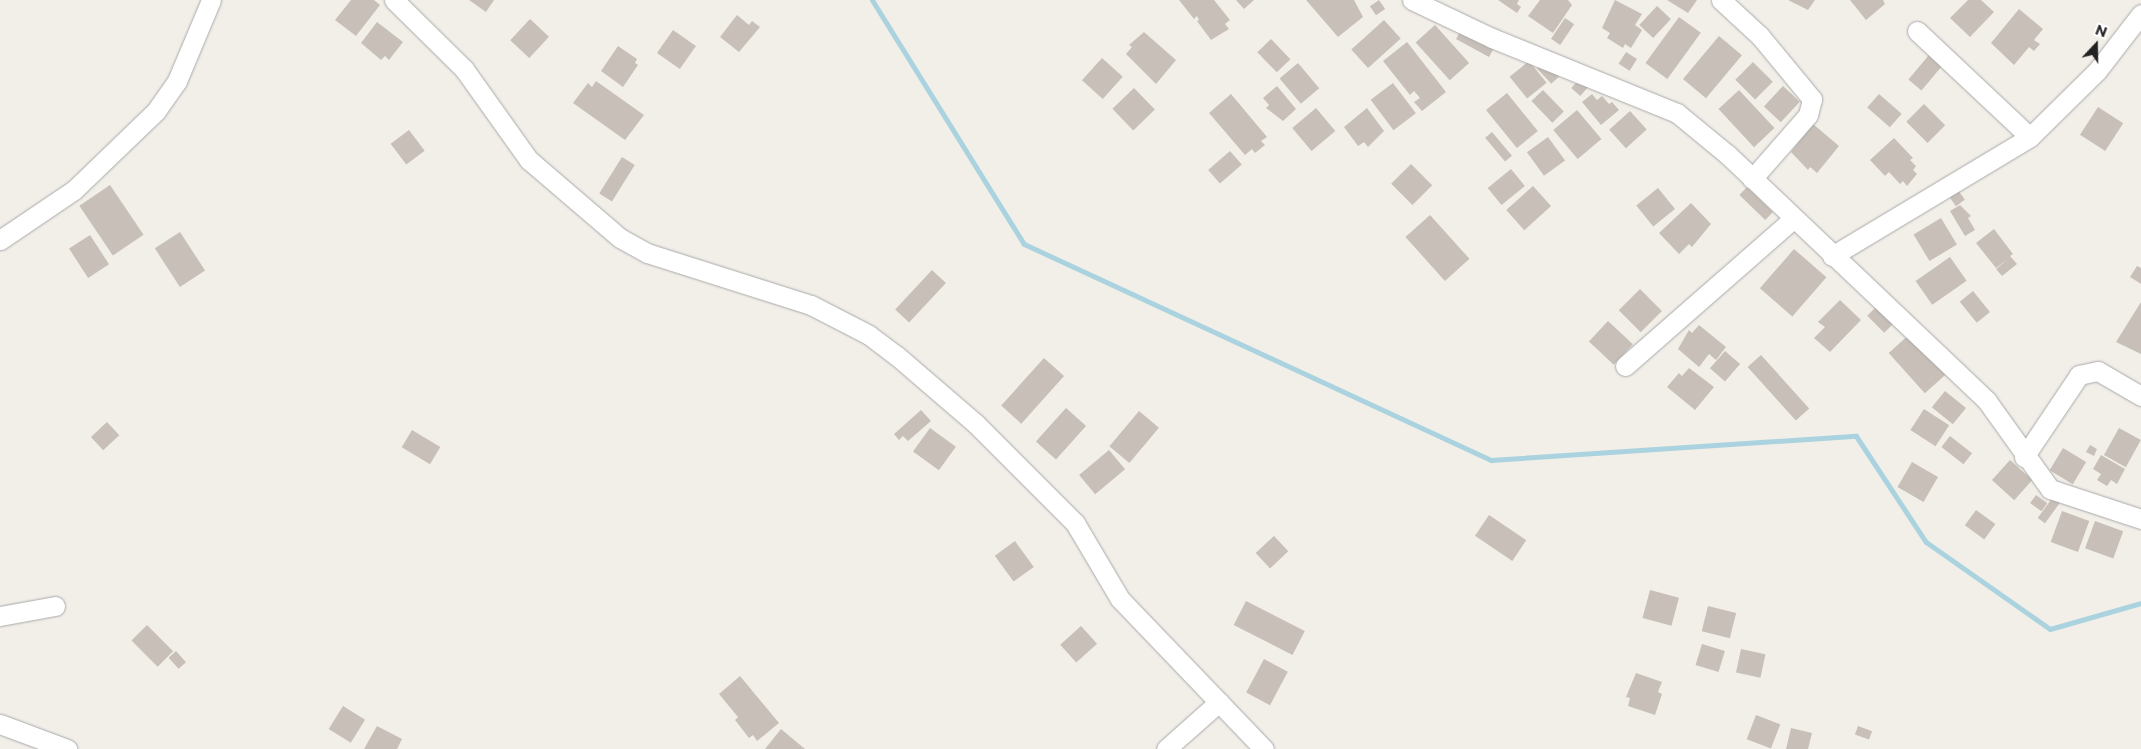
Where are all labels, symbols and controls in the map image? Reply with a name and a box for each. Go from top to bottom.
north arrow [2071,20,2121,70]
text: N [2093,21,2110,41]

